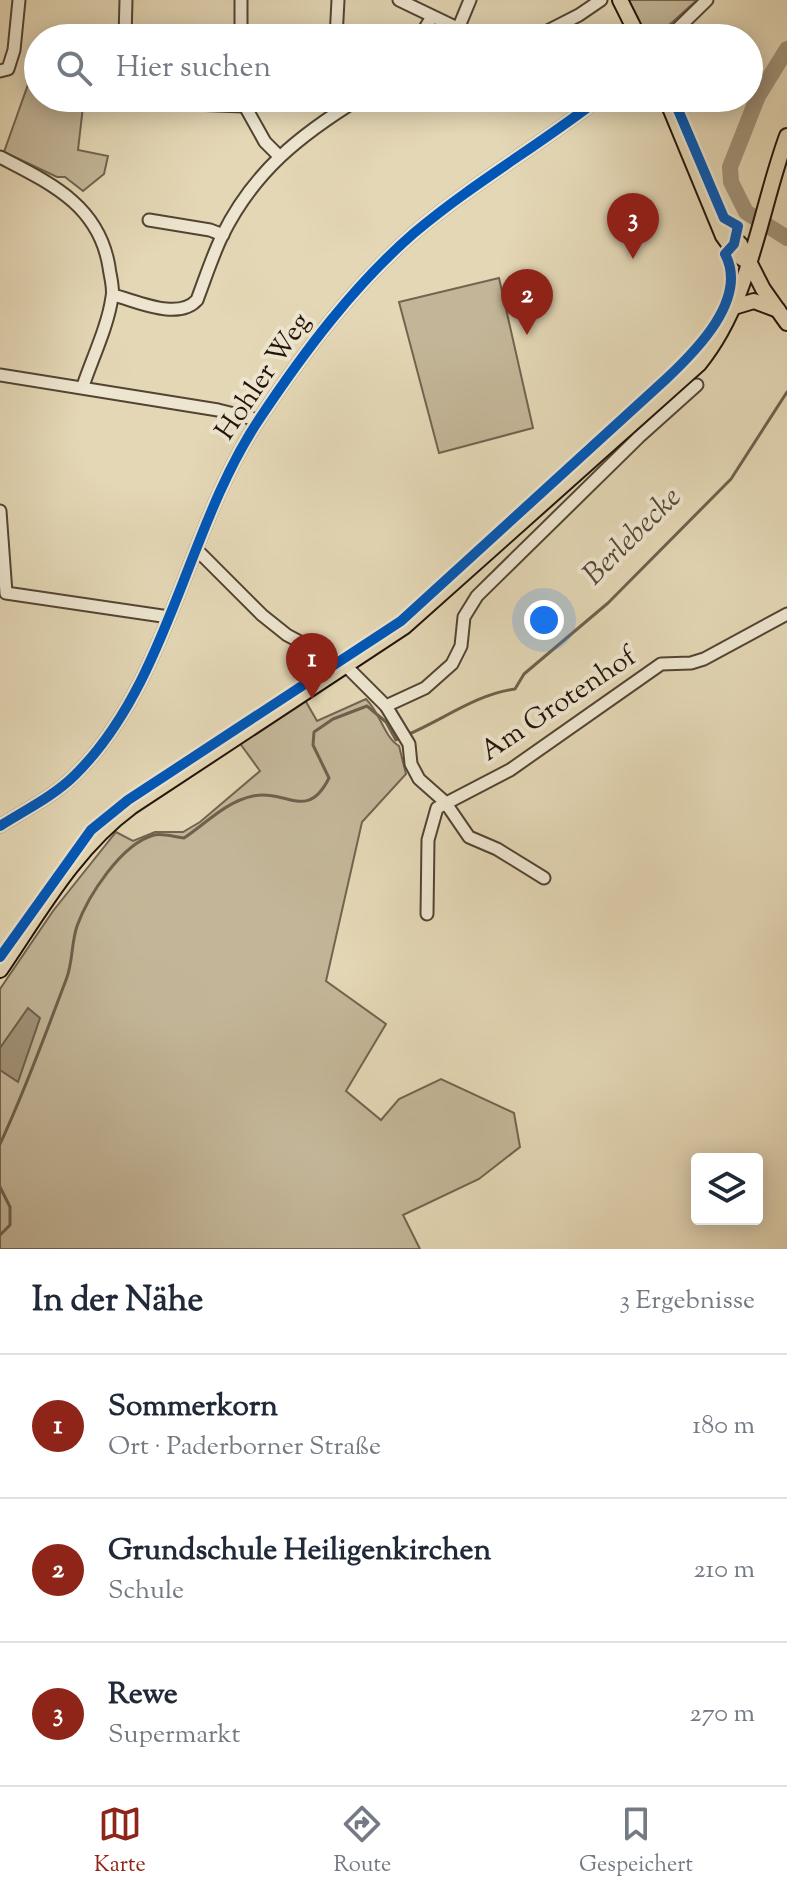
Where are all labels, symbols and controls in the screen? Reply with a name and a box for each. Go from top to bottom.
search box [24,24,763,112]
icon: search [52,46,96,90]
text: Hier suchen [116,47,271,90]
pin: 3 [607,193,659,259]
pin: 2 [501,269,553,335]
street label: Hohler Weg [207,305,321,449]
water label: Berlebecke [574,478,692,596]
your location [524,600,564,640]
pin: 1 [286,633,338,699]
street label: Am Grotenhof [473,637,646,772]
map controls [691,1153,763,1225]
button: layers [691,1153,763,1225]
text: In der Nähe [32,1277,203,1326]
text: 3 Ergebnisse [620,1283,755,1320]
text: Sommerkorn [108,1386,278,1429]
text: 1 [54,1408,62,1445]
text: 180 m [692,1408,755,1445]
text: Ort · Paderborner Straße [108,1429,381,1466]
text: Grundschule Heiligenkirchen [108,1530,491,1573]
text: 2 [52,1552,64,1589]
text: 210 m [693,1552,755,1589]
text: Schule [108,1573,184,1610]
text: Rewe [108,1674,178,1717]
text: 3 [53,1696,63,1733]
text: 270 m [690,1696,755,1733]
text: Supermarkt [108,1717,240,1754]
tab: Karte [94,1802,146,1882]
tab: Route [334,1802,391,1882]
tab: Gespeichert [579,1802,693,1882]

